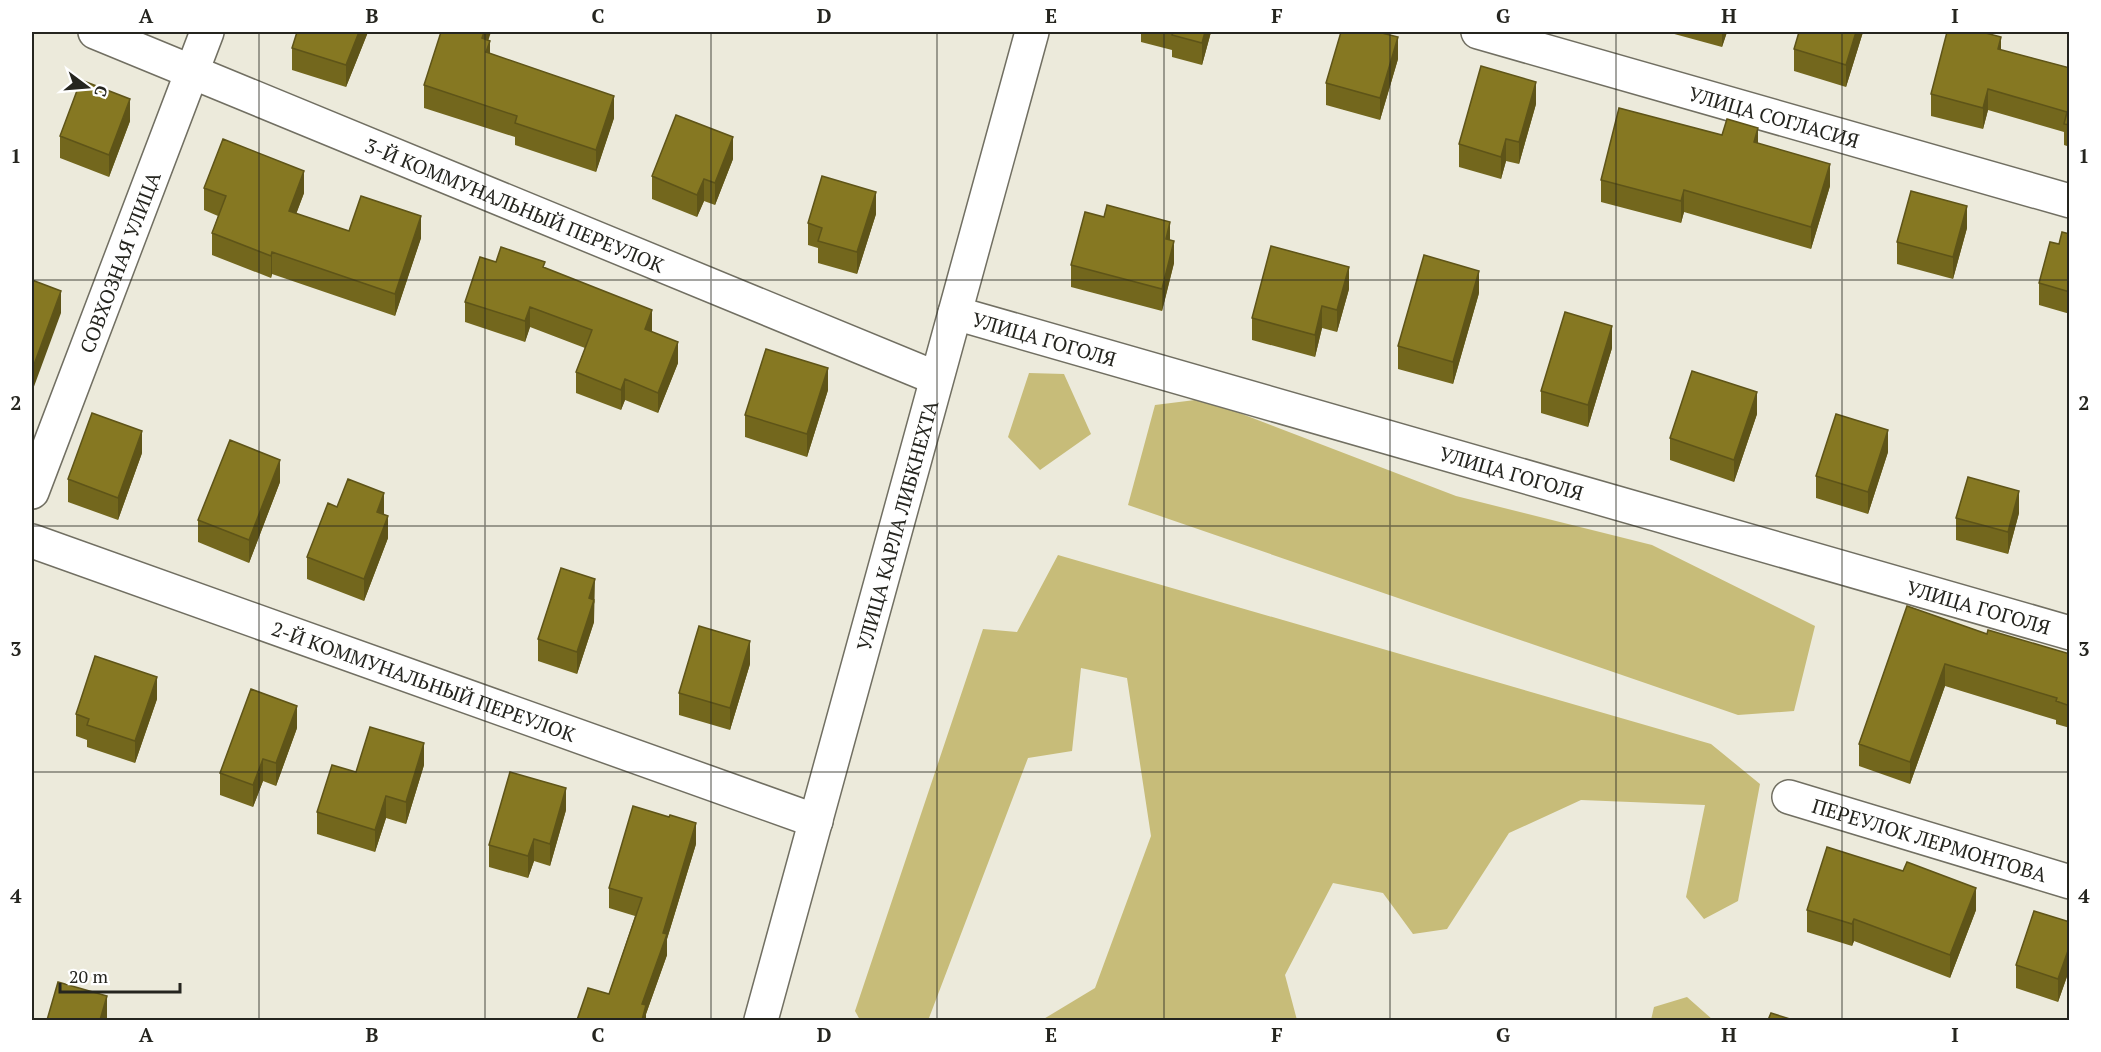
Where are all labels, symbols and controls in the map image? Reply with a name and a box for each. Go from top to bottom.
text: A [139,2,154,29]
text: B [366,2,379,29]
text: C [591,2,605,29]
text: D [817,2,831,29]
text: E [1045,2,1057,29]
text: F [1271,2,1283,29]
text: G [1496,2,1510,29]
text: H [1721,2,1737,29]
text: I [1951,2,1959,29]
north arrow [57,57,117,117]
street label: УЛИЦА СОГЛАСИЯ [1686,79,1863,154]
text: С [89,83,113,99]
street label: 3-Й КОММУНАЛЬНЫЙ ПЕРЕУЛОК [361,131,669,278]
text: 1 [10,142,22,169]
text: 1 [2078,142,2090,169]
street label: СОВХОЗНАЯ УЛИЦА [73,167,166,357]
street label: УЛИЦА ГОГОЛЯ [969,305,1120,372]
text: 2 [10,389,22,416]
text: 2 [2078,389,2090,416]
street label: УЛИЦА КАРЛА ЛИБКНЕХТА [850,397,944,653]
street label: УЛИЦА ГОГОЛЯ [1436,439,1587,506]
street label: УЛИЦА ГОГОЛЯ [1904,573,2054,640]
street label: 2-Й КОММУНАЛЬНЫЙ ПЕРЕУЛОК [268,614,580,748]
text: 3 [10,635,22,662]
text: 3 [2078,635,2090,662]
street label: ПЕРЕУЛОК ЛЕРМОНТОВА [1809,791,2051,888]
text: 4 [10,882,22,909]
text: 4 [2078,882,2090,909]
scale bar [60,956,180,994]
text: 20 m [69,964,109,988]
text: A [139,1021,154,1048]
text: B [366,1021,379,1048]
text: C [591,1021,605,1048]
text: D [817,1021,831,1048]
text: E [1045,1021,1057,1048]
text: F [1271,1021,1283,1048]
text: G [1496,1021,1510,1048]
text: H [1721,1021,1737,1048]
text: I [1951,1021,1959,1048]

